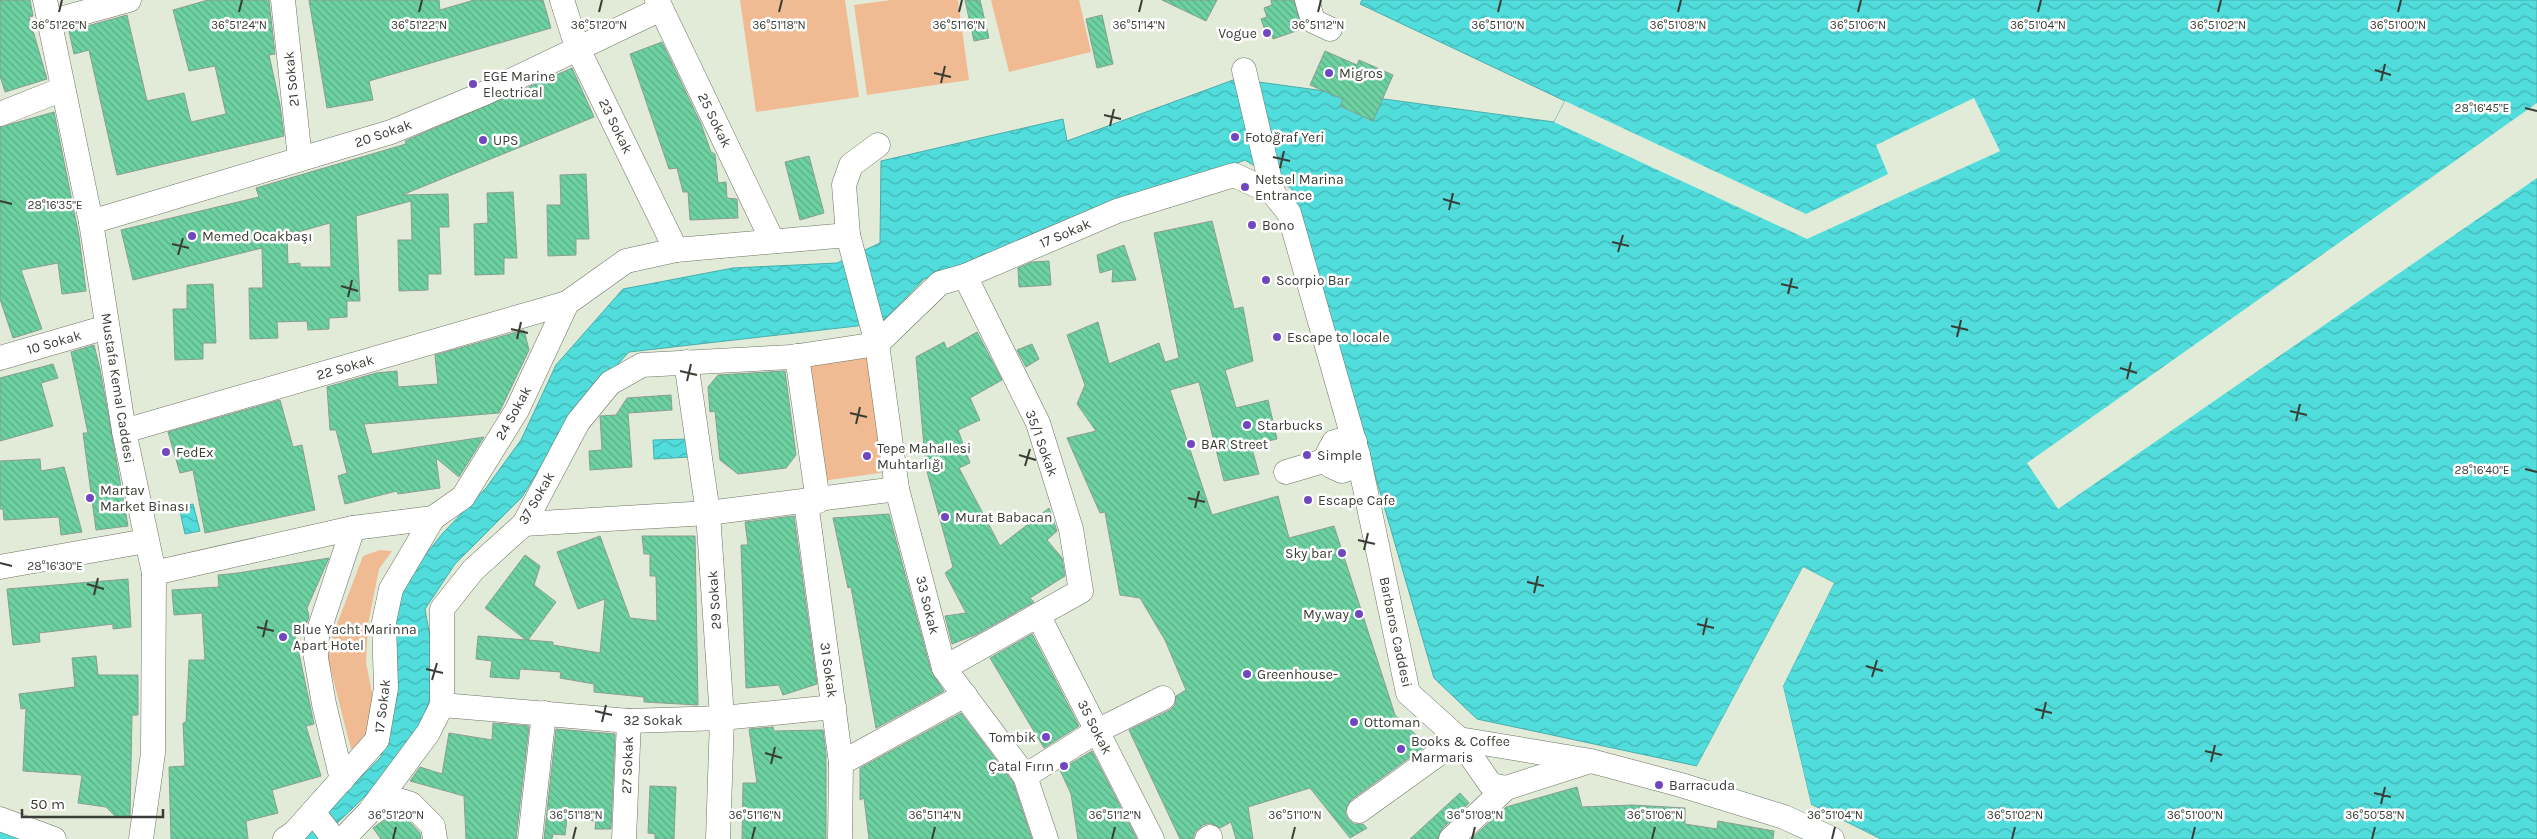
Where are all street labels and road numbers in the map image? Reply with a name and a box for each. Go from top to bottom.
street label: 21 Sokak [280,50,303,108]
street label: 25 Sokak [694,90,735,151]
street label: 23 Sokak [595,96,636,157]
street label: 20 Sokak [352,116,414,151]
street label: 17 Sokak [1037,215,1094,252]
street label: Mustafa Kemal Caddesi [97,312,138,464]
street label: 10 Sokak [25,327,83,358]
street label: 22 Sokak [314,351,376,384]
street label: 24 Sokak [492,383,535,443]
street label: 35/1 Sokak [1022,407,1061,479]
street label: 37 Sokak [515,469,558,528]
street label: 29 Sokak [704,570,725,630]
street label: 33 Sokak [912,574,943,636]
street label: Barbaros Caddesi [1376,575,1416,689]
street label: 31 Sokak [816,641,841,699]
street label: 17 Sokak [371,678,394,734]
street label: 35 Sokak [1074,697,1116,758]
street label: 32 Sokak [623,712,683,729]
street label: 27 Sokak [618,736,637,794]

